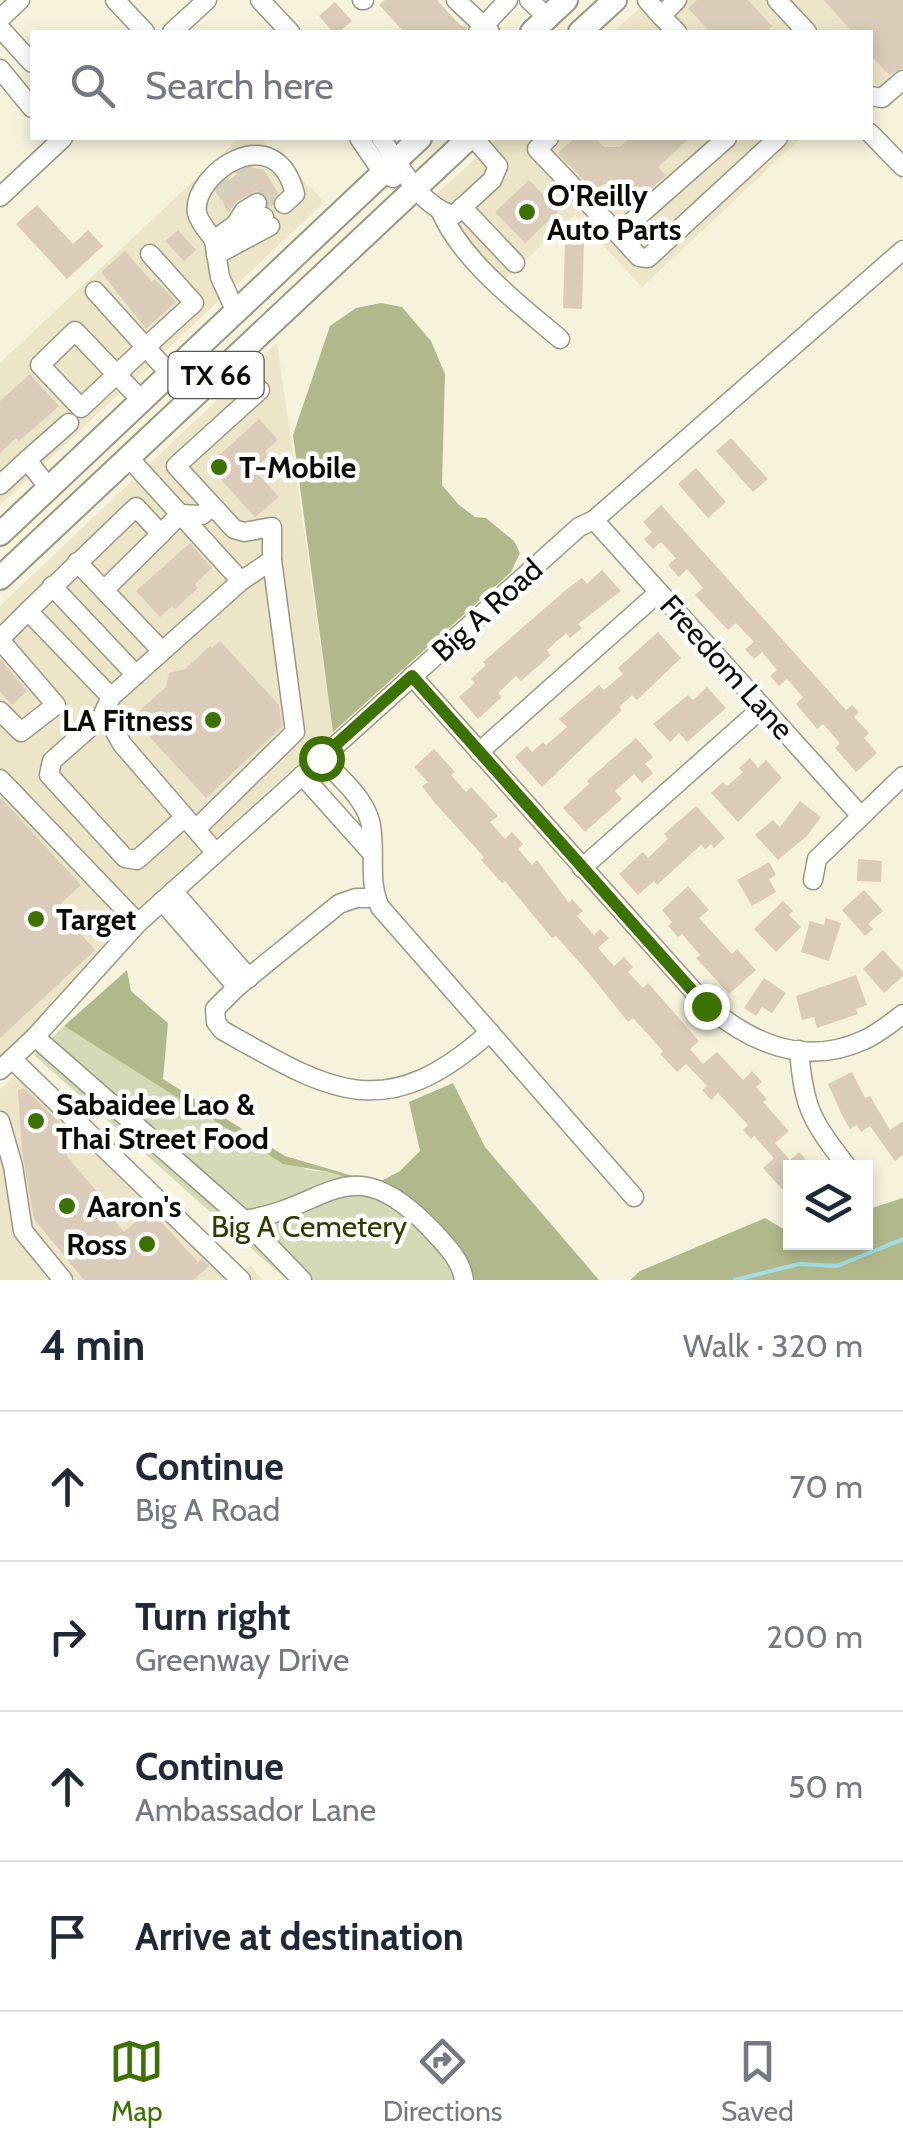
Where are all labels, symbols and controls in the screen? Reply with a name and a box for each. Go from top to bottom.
search box [30,30,873,140]
icon: search [65,58,120,113]
text: Search here [145,62,334,109]
place label: O'Reilly Auto Parts [547,177,681,248]
marker: O'Reilly Auto Parts [516,201,538,223]
road number: TX 66 [168,352,264,398]
place label: T-Mobile [239,449,356,486]
marker: T-Mobile [208,456,230,478]
street label: Big A Road [424,551,550,669]
street label: Freedom Lane [652,587,802,747]
place label: LA Fitness [62,702,193,739]
marker: LA Fitness [202,709,224,731]
route start [299,736,345,782]
place label: Target [56,901,136,938]
marker: Target [25,908,47,930]
route end [684,984,730,1030]
place label: Sabaidee Lao & Thai Street Food [56,1086,269,1157]
marker: Sabaidee Lao & Thai Street Food [25,1110,47,1132]
map controls [783,1160,873,1250]
button: layers [783,1160,873,1250]
place label: Aaron's [87,1188,181,1225]
marker: Aaron's [56,1195,78,1217]
park label: Big A Cemetery [211,1208,407,1245]
place label: Ross [66,1226,127,1263]
marker: Ross [136,1233,158,1255]
text: 4 min [40,1319,145,1371]
text: Walk · 320 m [683,1326,863,1365]
text: Continue [135,1443,284,1490]
icon: ahead [40,1459,95,1514]
text: 70 m [790,1467,863,1506]
text: Big A Road [135,1490,280,1529]
text: Turn right [135,1593,291,1640]
icon: right [40,1609,95,1664]
text: 200 m [766,1617,863,1656]
text: Greenway Drive [135,1640,349,1679]
text: Continue [135,1743,284,1790]
icon: ahead [40,1759,95,1814]
text: 50 m [788,1767,863,1806]
text: Ambassador Lane [135,1790,376,1829]
icon: arrive [40,1909,95,1964]
text: Arrive at destination [135,1913,464,1960]
tab: Map [109,2034,164,2128]
tab: Directions [383,2034,502,2128]
tab: Saved [721,2034,794,2128]

